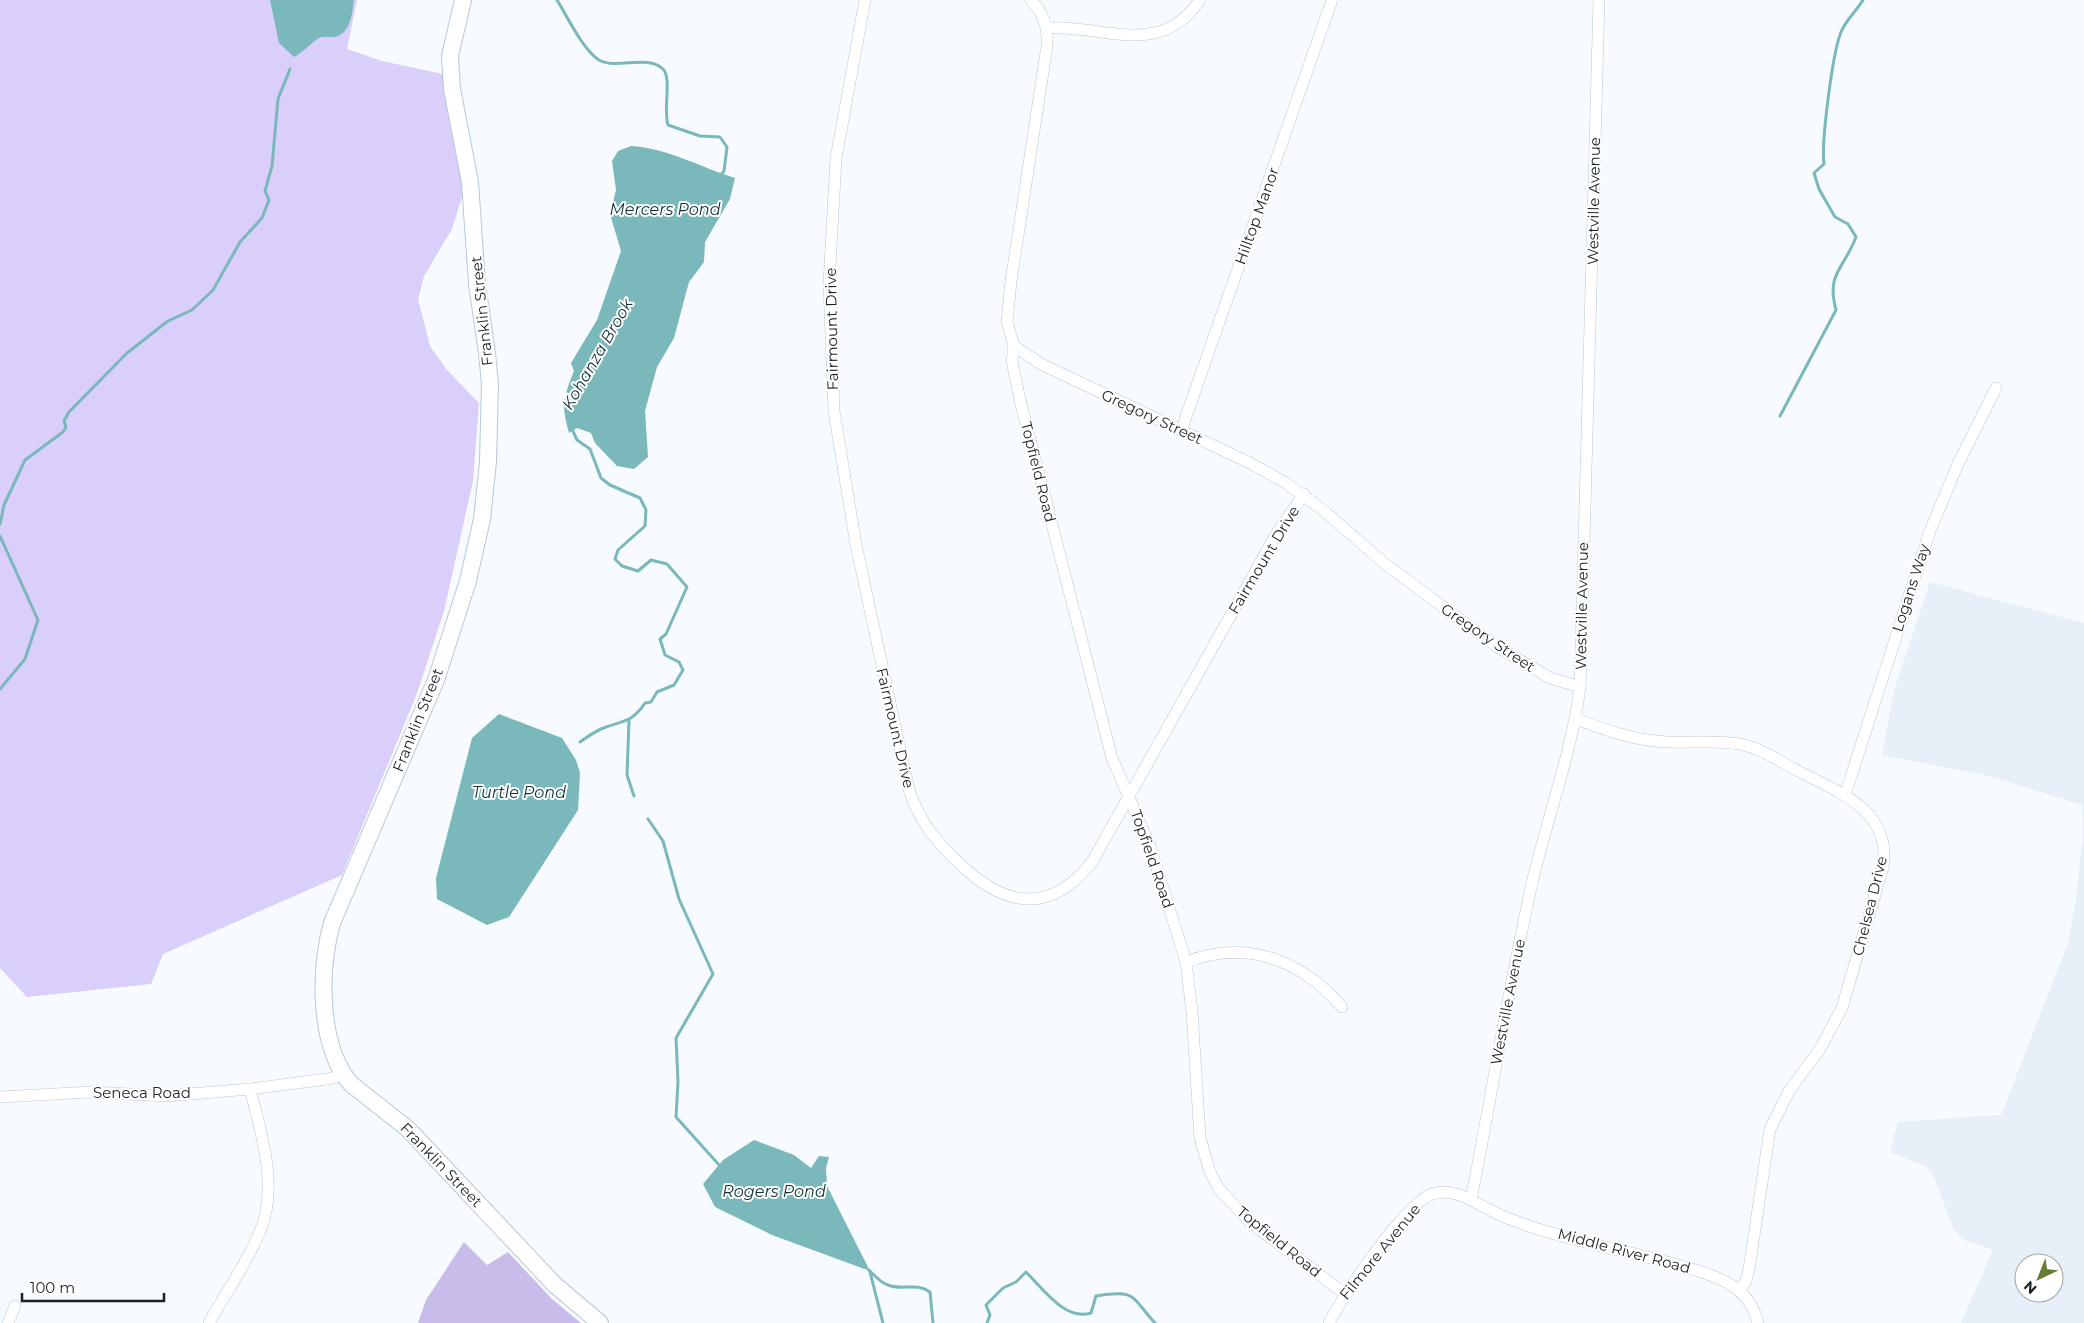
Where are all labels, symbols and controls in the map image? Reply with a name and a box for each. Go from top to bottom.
street label: Westville Avenue [1583,137,1604,265]
street label: Hilltop Manor [1230,165,1283,267]
water label: Mercers Pond [609,200,721,219]
street label: Franklin Street [466,255,497,367]
street label: Fairmount Drive [821,267,842,391]
water label: Kohanza Brook [558,294,638,413]
street label: Gregory Street [1099,385,1206,448]
street label: Topfield Road [1017,420,1060,524]
street label: Fairmount Drive [1224,502,1303,617]
street label: Logans Way [1887,541,1934,634]
street label: Westville Avenue [1571,542,1592,670]
street label: Gregory Street [1438,599,1539,676]
street label: Franklin Street [388,665,447,774]
street label: Fairmount Drive [872,666,919,790]
water label: Turtle Pond [472,783,566,802]
street label: Topfield Road [1127,807,1178,911]
street label: Chelsea Drive [1848,854,1891,958]
street label: Westville Avenue [1486,937,1529,1067]
street label: Seneca Road [93,1083,191,1102]
street label: Franklin Street [396,1118,486,1211]
water label: Rogers Pond [722,1182,826,1201]
street label: Filmore Avenue [1335,1200,1424,1304]
street label: Topfield Road [1233,1202,1325,1281]
street label: Middle River Road [1556,1224,1693,1277]
north arrow [2014,1253,2064,1303]
scale bar [22,1270,165,1302]
text: N [2020,1277,2040,1298]
text: 100 m [30,1278,75,1297]

